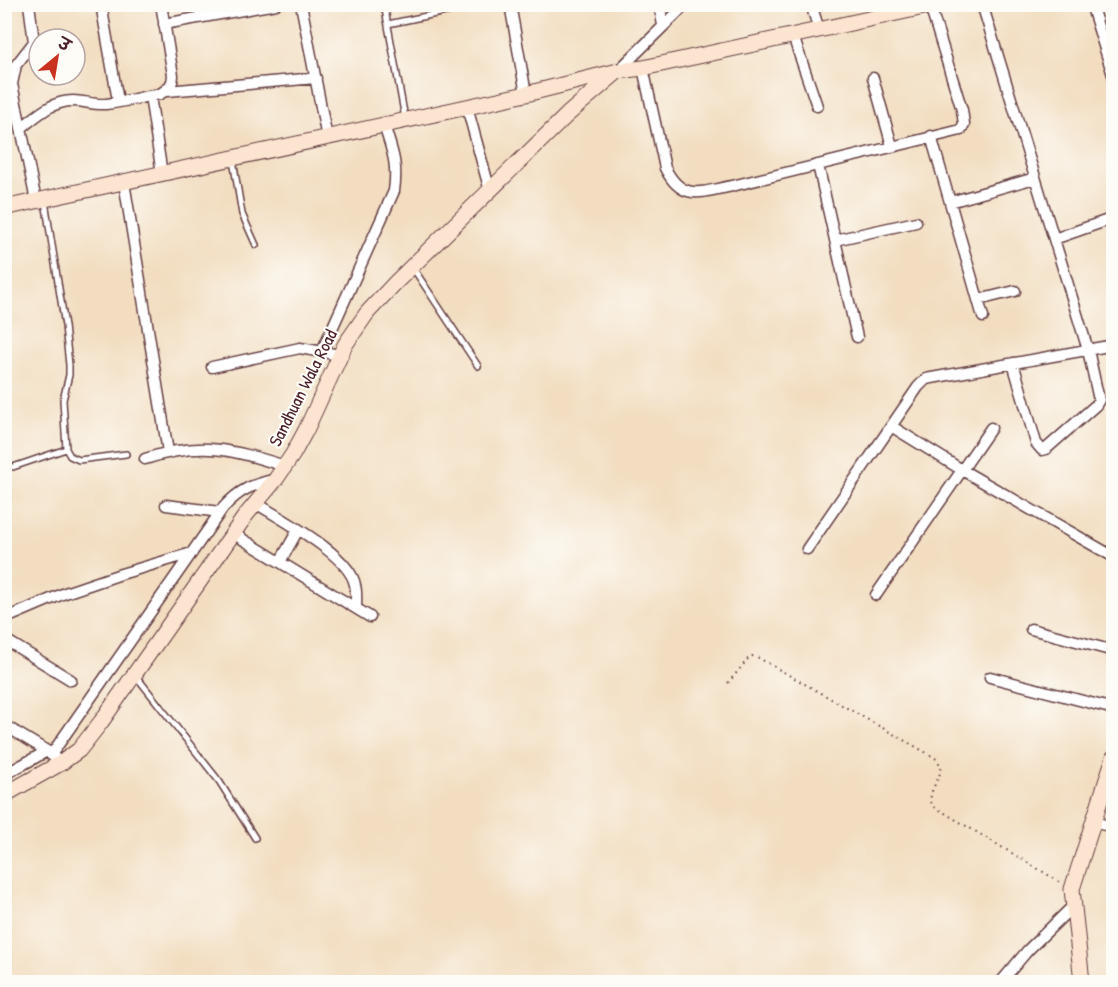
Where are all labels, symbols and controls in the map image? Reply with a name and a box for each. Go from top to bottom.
north arrow [27,27,87,87]
text: उ [53,31,76,57]
street label: Sandhuan Wala Road [262,325,343,451]

